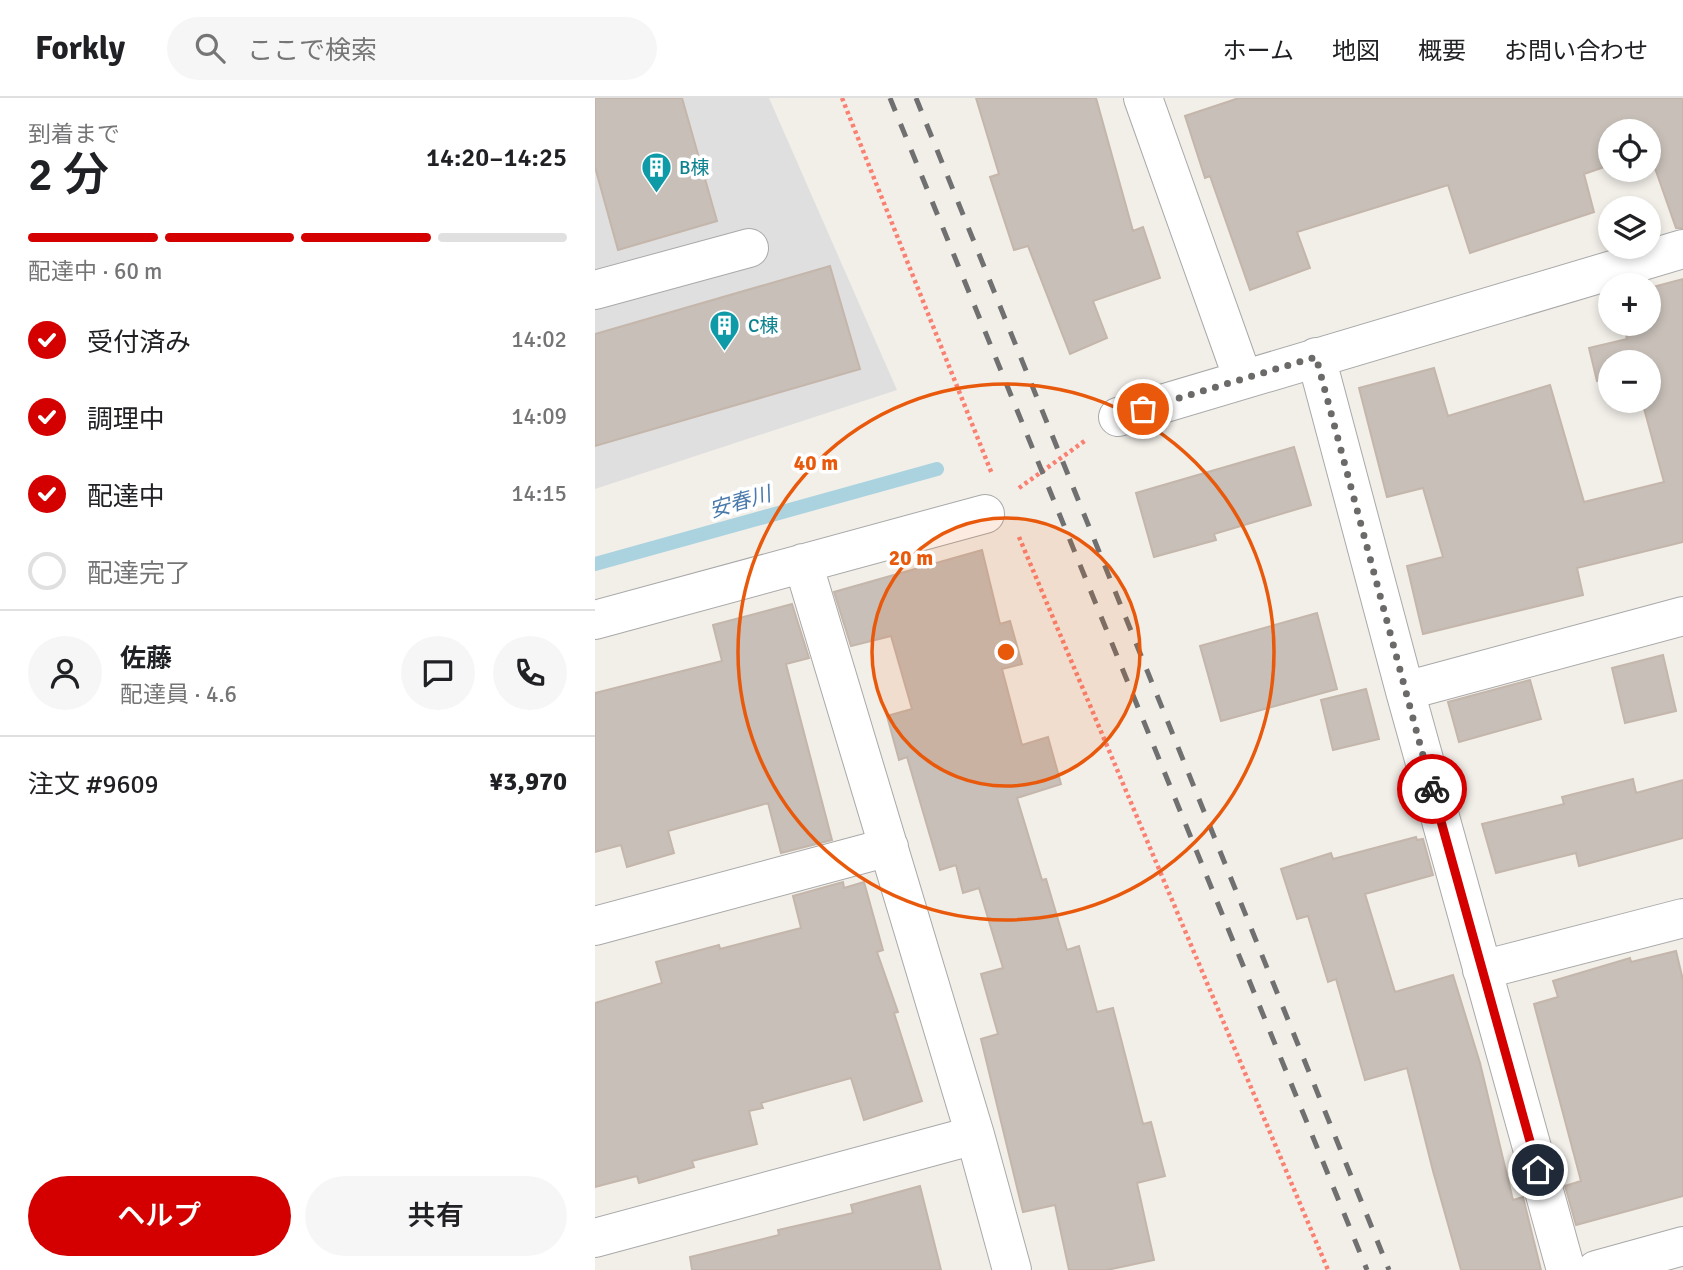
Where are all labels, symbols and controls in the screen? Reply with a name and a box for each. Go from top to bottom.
search box [167,17,657,80]
text: Forkly [35,28,125,69]
icon: search [191,29,229,67]
text: ここで検索 [247,35,377,67]
text: ホーム [1223,36,1294,66]
text: 地図 [1332,36,1380,66]
text: 概要 [1418,36,1466,66]
text: お問い合わせ [1504,36,1648,66]
map controls [1598,119,1661,413]
button: locate [1598,119,1661,182]
text: 到着まで [28,120,120,149]
text: 14:20–14:25 [426,142,567,174]
text: 2 分 [28,147,109,203]
building icon: B棟 [639,150,673,194]
place label: B棟 [679,156,710,180]
button: layers [1598,196,1661,259]
text: 配達中 · 60 m [28,257,162,286]
button: + [1598,273,1661,336]
building icon: C棟 [708,308,742,352]
place label: C棟 [748,314,778,338]
icon: check [28,321,66,359]
text: 14:02 [511,325,567,354]
text: 受付済み [87,327,191,359]
button: − [1598,350,1661,413]
pin [1113,379,1173,439]
icon: bag [1124,390,1162,428]
icon: check [28,398,66,436]
text: 14:09 [511,402,567,431]
text: 調理中 [87,404,165,436]
text: 40 m [794,450,838,476]
icon: check [28,475,66,513]
text: 14:15 [511,479,567,508]
water label: 安春川 [706,480,776,523]
text: 配達中 [87,481,165,513]
text: 20 m [889,545,933,571]
text: 配達完了 [87,558,191,590]
button: person [28,636,102,710]
button: chat [401,636,475,710]
button: phone [493,636,567,710]
centre of rings [994,640,1018,664]
text: 佐藤 [120,643,172,675]
text: 配達員 · 4.6 [120,680,237,709]
courier [1397,754,1467,824]
text: ¥3,970 [489,766,567,798]
text: 注文 #9609 [28,769,159,801]
icon: bike [1413,770,1451,808]
pin [1508,1140,1568,1200]
icon: home [1519,1151,1557,1189]
button: ヘルプ [28,1176,291,1256]
button: 共有 [305,1176,567,1256]

